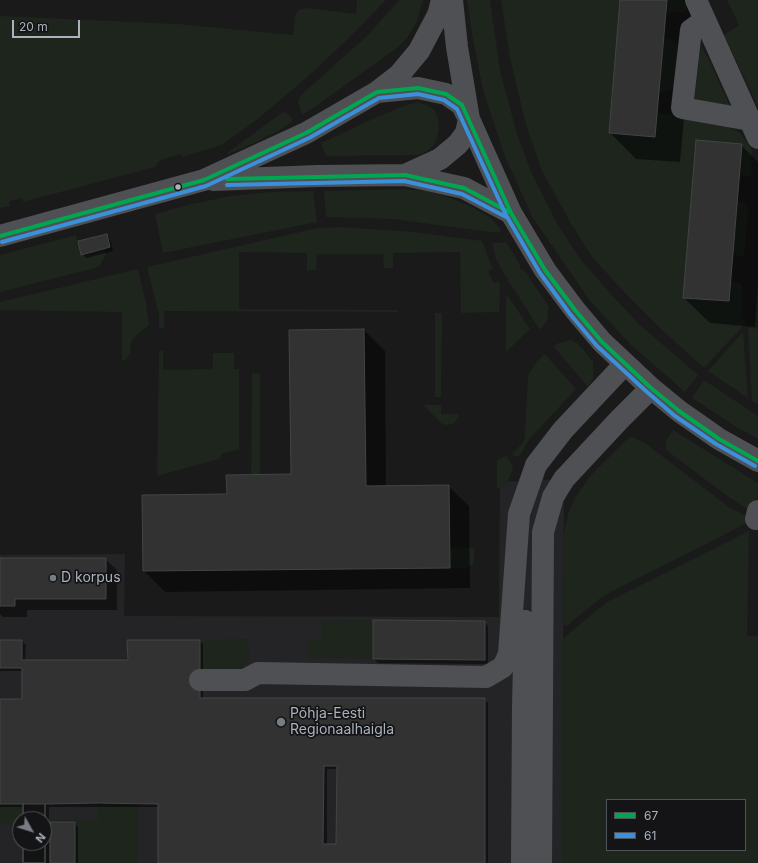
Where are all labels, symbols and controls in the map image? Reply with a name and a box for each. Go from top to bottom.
scale bar [14,12,82,38]
text: 20 m [19,19,48,34]
unlabelled marker [173,182,183,192]
place label: D korpus [61,570,121,586]
marker: D korpus [48,573,58,583]
place label: Põhja-Eesti Regionaalhaigla [290,706,394,738]
marker: Põhja-Eesti Regionaalhaigla [275,716,287,728]
legend [606,799,746,851]
text: 67 [644,808,658,823]
north arrow [12,811,52,851]
text: 61 [644,828,656,843]
text: N [32,830,49,846]

